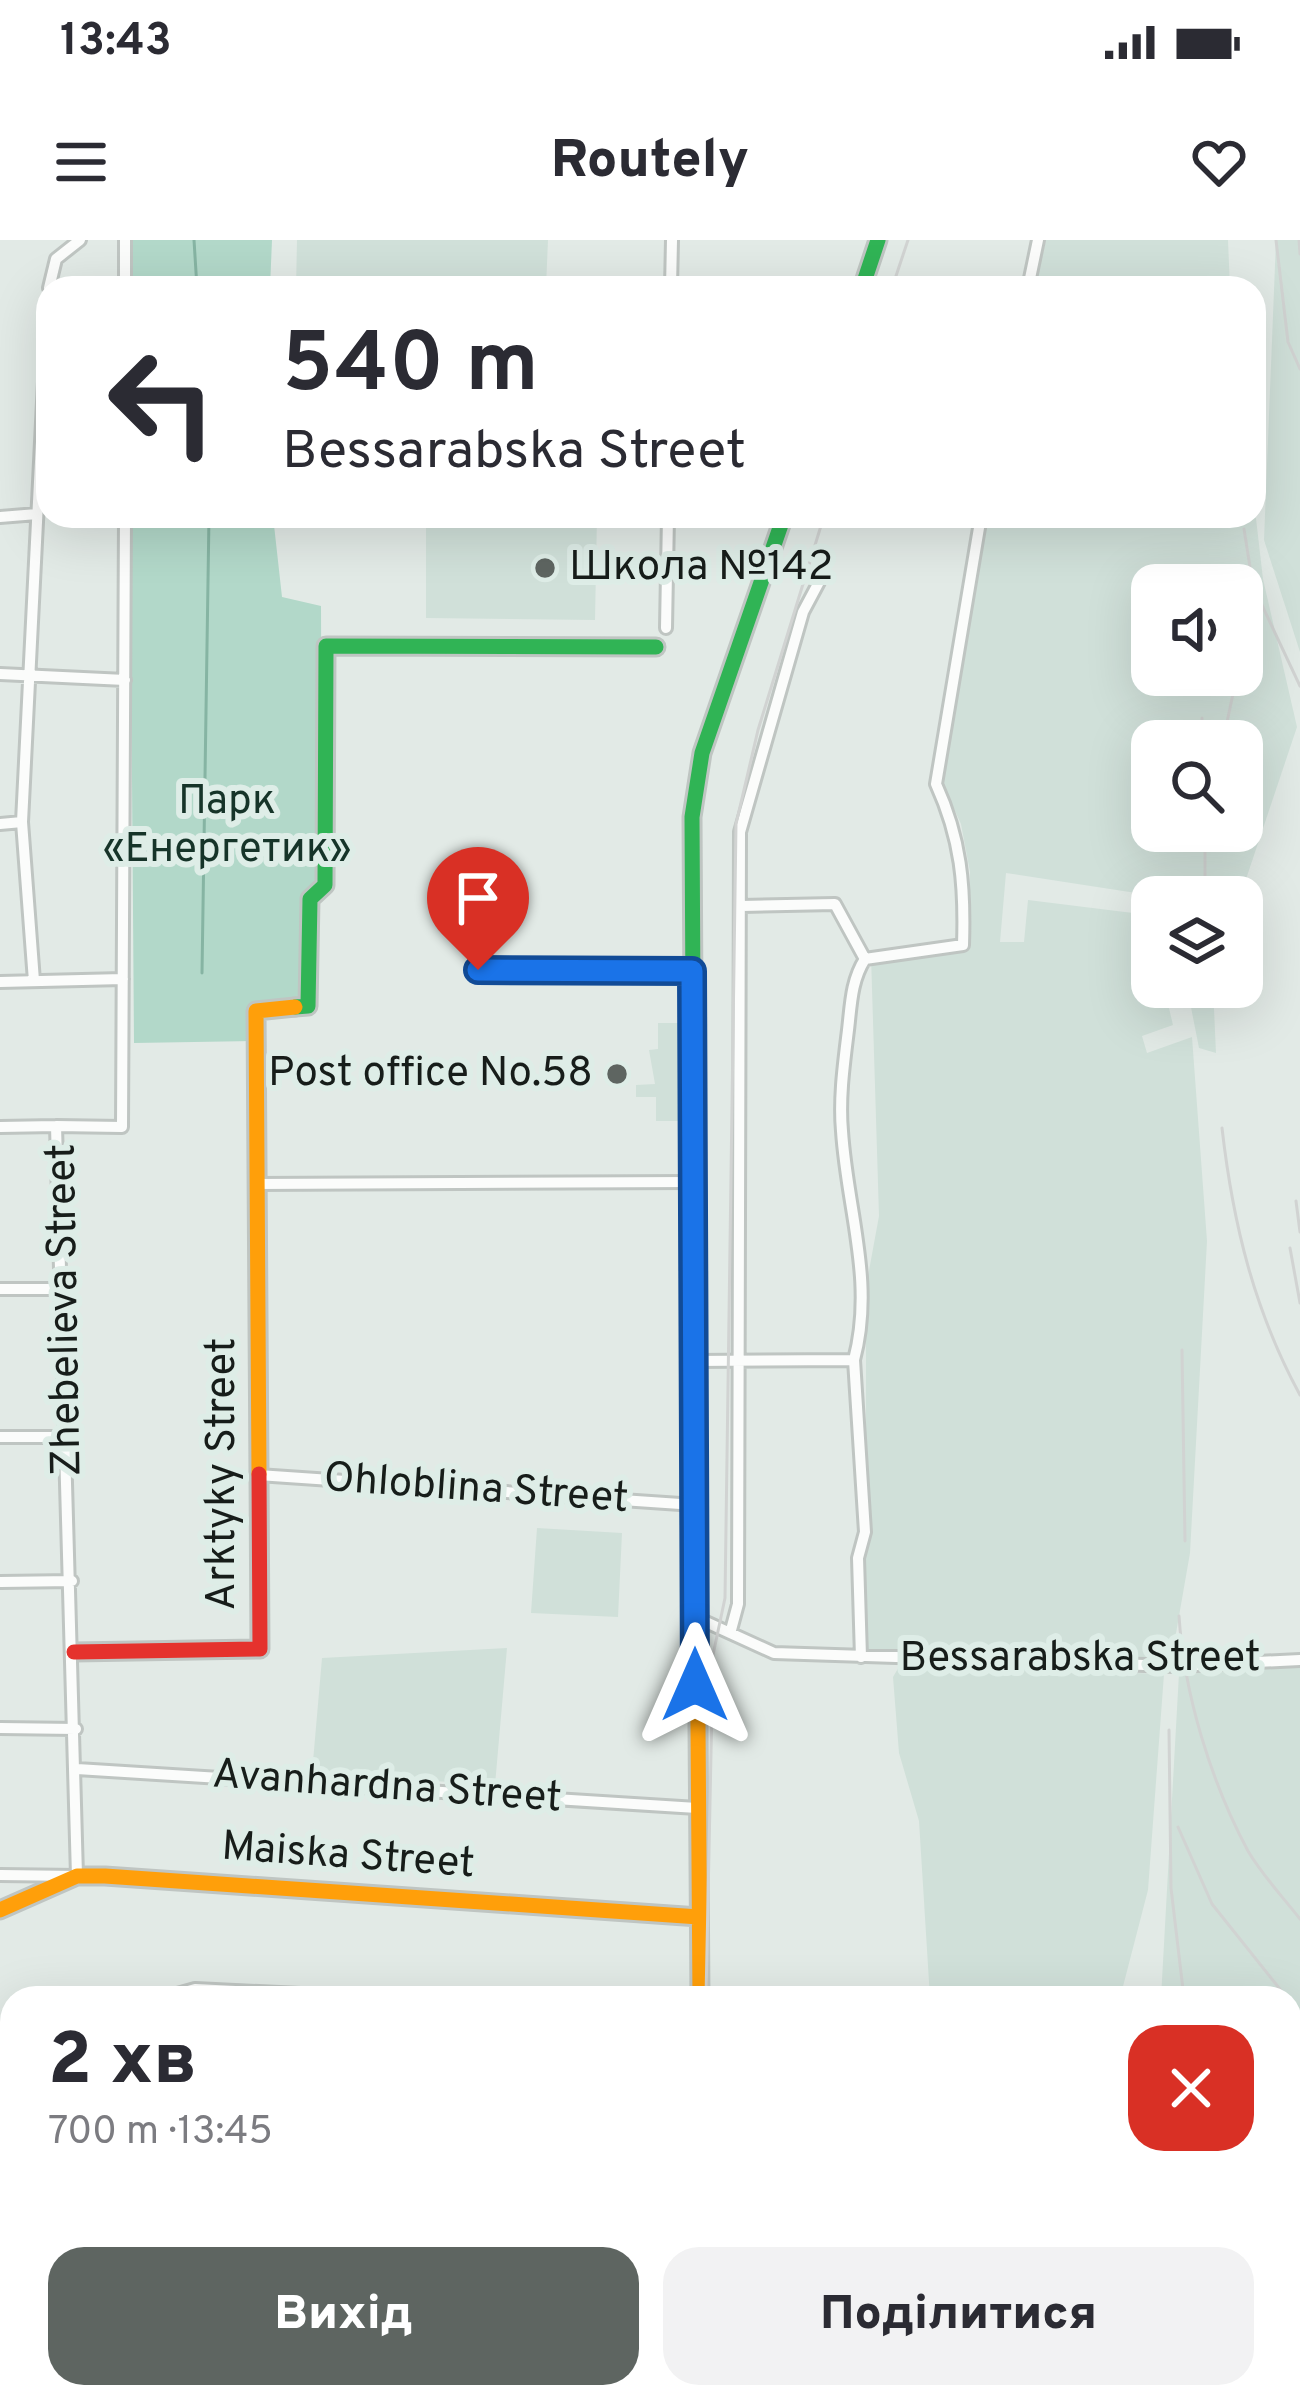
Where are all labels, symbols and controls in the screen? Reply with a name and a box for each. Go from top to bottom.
text: 13:43 [60,14,172,71]
text: Routely [551,128,749,197]
icon: menu [48,129,114,195]
icon: heart [1186,129,1252,195]
text: 540 m [282,315,539,421]
icon: left [84,324,240,480]
text: Bessarabska Street [282,419,746,488]
place label: Школа №142 [569,542,834,595]
marker: Школа №142 [532,555,558,581]
map controls [1131,564,1263,1008]
button: sound [1131,564,1263,696]
button: search [1131,720,1263,852]
park label: Парк «Енергетик» [102,776,352,877]
pin [427,847,529,970]
icon: arrive [445,865,511,931]
button: layers [1131,876,1263,1008]
place label: Post office No.58 [268,1048,593,1101]
marker: Post office No.58 [604,1061,630,1087]
street label: Zhebelieva Street [37,1143,95,1477]
street label: Arktyky Street [197,1337,250,1611]
street label: Ohloblina Street [322,1453,630,1527]
position arrow [632,1622,758,1748]
street label: Bessarabska Street [899,1633,1261,1686]
street label: Avanhardna Street [210,1749,564,1827]
street label: Maiska Street [220,1822,476,1892]
text: 2 хв [48,2018,197,2110]
button: close [1128,2025,1254,2151]
text: 700 m · 13:45 [48,2109,273,2158]
button: Вихід [48,2247,639,2385]
button: Поділитися [663,2247,1254,2385]

